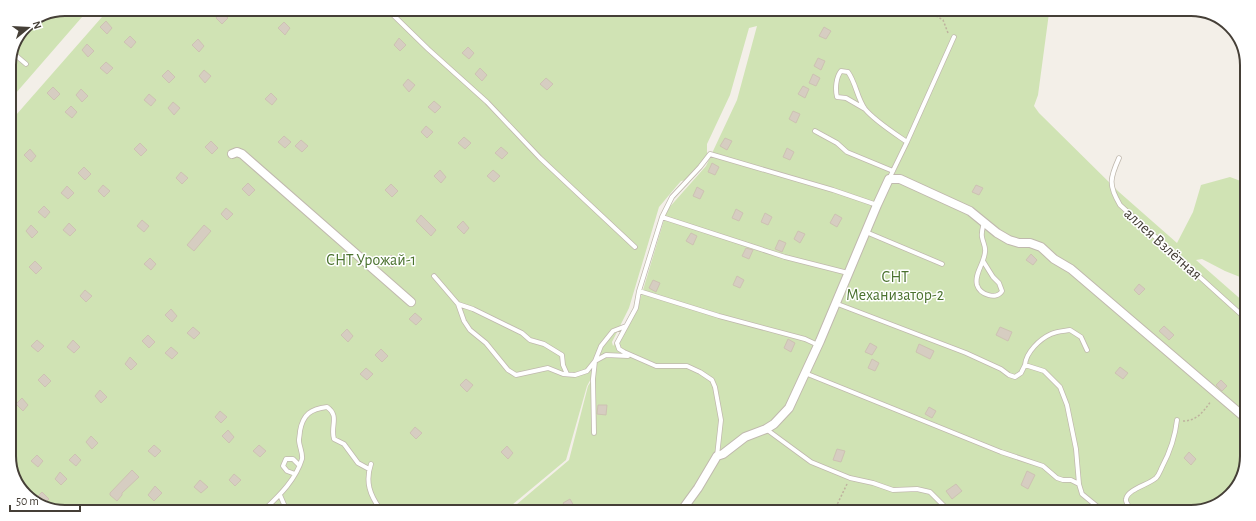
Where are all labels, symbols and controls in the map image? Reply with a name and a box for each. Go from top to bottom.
north arrow [8,8,48,48]
text: N [31,20,43,30]
street label: аллея Взлётная [1121,205,1205,283]
park label: СНТ Урожай-1 [326,252,416,268]
park label: СНТ Механизатор-2 [846,269,944,303]
scale bar [10,487,80,513]
text: 50 m [16,495,39,507]

